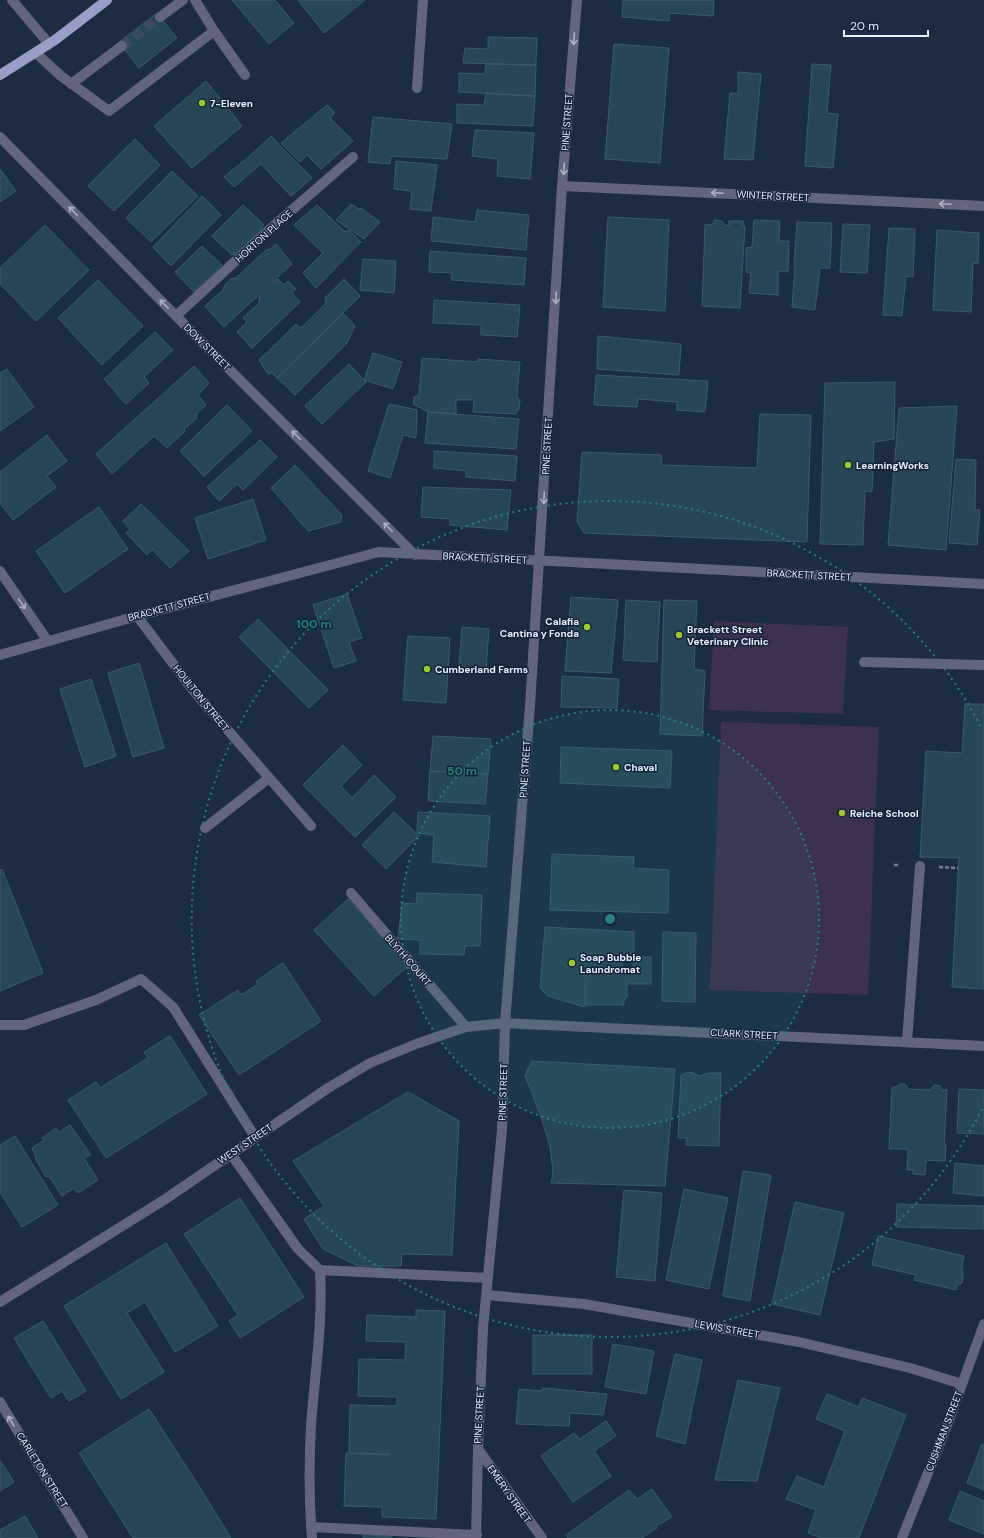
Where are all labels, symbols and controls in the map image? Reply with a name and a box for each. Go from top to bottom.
scale bar [844,12,928,38]
text: 20 m [850,18,879,34]
one-way arrow [570,32,577,45]
street label: PINE STREET [559,93,576,151]
place label: 7-Eleven [210,97,253,110]
marker: 7-Eleven [197,98,207,108]
one-way arrow [560,162,567,175]
street label: WINTER STREET [736,188,810,204]
one-way arrow [711,190,724,197]
one-way arrow [939,201,952,208]
one-way arrow [68,206,78,216]
street label: HORTON PLACE [232,206,296,265]
one-way arrow [552,291,559,304]
one-way arrow [159,299,169,309]
street label: DOW STREET [181,321,233,373]
street label: PINE STREET [539,417,555,475]
one-way arrow [291,430,301,440]
place label: LearningWorks [856,459,929,472]
marker: LearningWorks [843,460,853,470]
one-way arrow [540,491,547,504]
one-way arrow [383,522,393,532]
street label: BRACKETT STREET [442,549,528,567]
street label: BRACKETT STREET [766,566,852,584]
street label: BRACKETT STREET [126,590,212,624]
one-way arrow [18,598,26,609]
place label: Calafia Cantina y Fonda [500,615,579,640]
text: 100 m [296,616,332,632]
marker: Calafia Cantina y Fonda [582,622,592,632]
place label: Brackett Street Veterinary Clinic [687,623,769,648]
marker: Brackett Street Veterinary Clinic [674,630,684,640]
street label: HOULTON STREET [170,662,232,734]
place label: Cumberland Farms [435,663,528,676]
marker: Cumberland Farms [422,664,432,674]
street label: PINE STREET [517,740,534,798]
place label: Chaval [624,761,657,774]
marker: Chaval [611,762,621,772]
text: 50 m [447,763,477,779]
place label: Reiche School [850,807,919,820]
marker: Reiche School [837,808,847,818]
centre of rings [603,912,617,926]
street label: BLYTH COURT [382,932,434,989]
place label: Soap Bubble Laundromat [580,951,641,976]
marker: Soap Bubble Laundromat [567,958,577,968]
street label: CLARK STREET [710,1026,778,1042]
street label: PINE STREET [496,1063,511,1121]
street label: WEST STREET [215,1121,275,1167]
street label: LEWIS STREET [694,1317,761,1341]
street label: PINE STREET [471,1386,487,1444]
street label: CUSHMAN STREET [923,1389,965,1473]
one-way arrow [7,1415,15,1427]
street label: CARLETON STREET [13,1430,71,1511]
street label: EMERY STREET [484,1462,534,1526]

